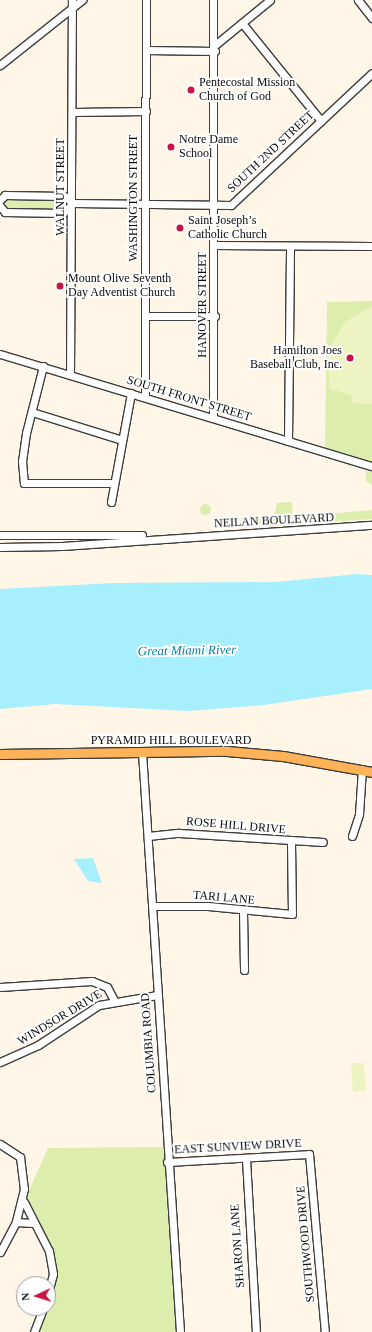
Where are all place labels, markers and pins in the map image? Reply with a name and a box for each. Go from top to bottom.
place label: Pentecostal Mission Church of God [199,76,295,104]
marker: Pentecostal Mission Church of God [186,85,196,95]
place label: Notre Dame School [179,133,238,161]
marker: Notre Dame School [166,142,176,152]
place label: Saint Joseph’s Catholic Church [188,214,267,242]
marker: Saint Joseph’s Catholic Church [175,223,185,233]
place label: Mount Olive Seventh Day Adventist Church [68,272,176,300]
marker: Mount Olive Seventh Day Adventist Church [55,281,65,291]
place label: Hamilton Joes Baseball Club, Inc. [250,344,342,372]
marker: Hamilton Joes Baseball Club, Inc. [345,353,355,363]

